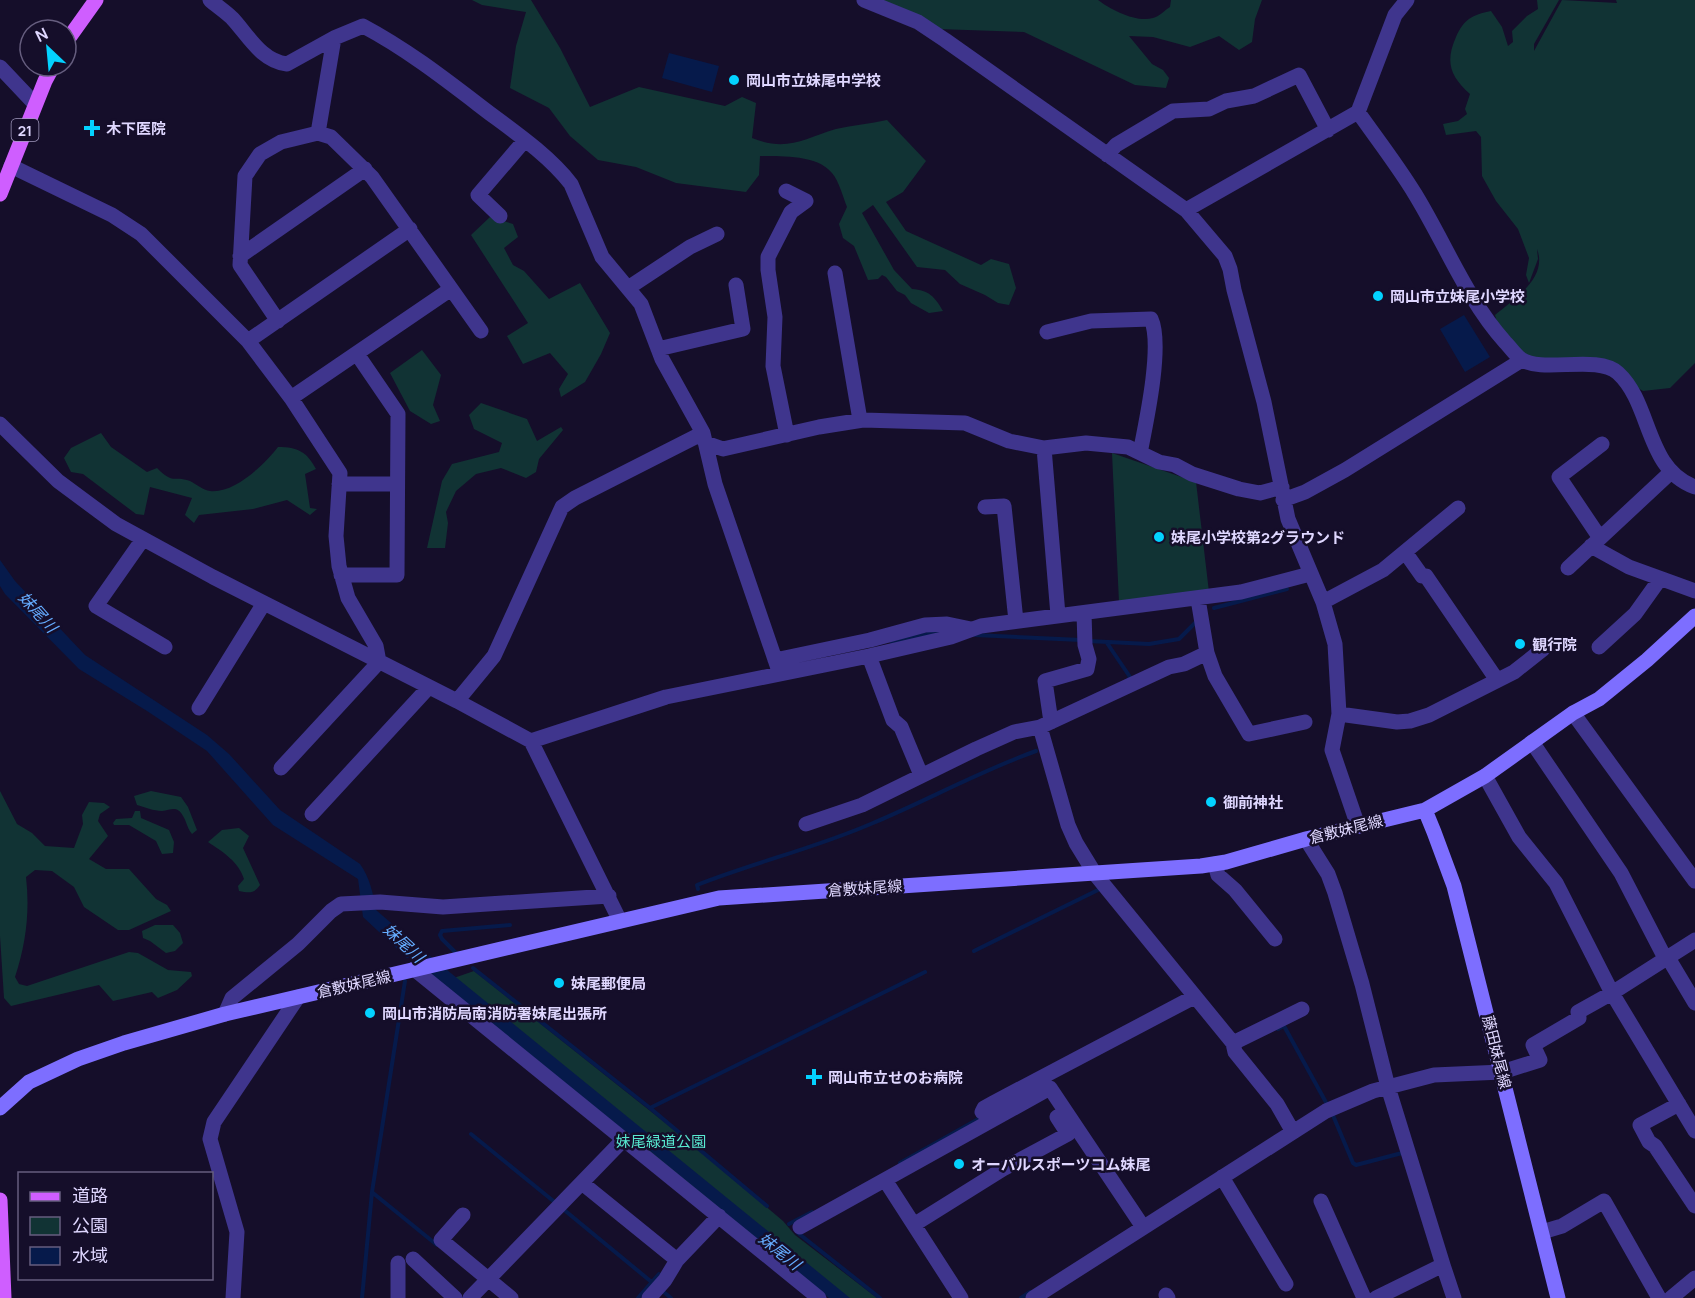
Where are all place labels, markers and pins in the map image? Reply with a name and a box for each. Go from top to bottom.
place label: 岡山市立妹尾中学校 [746,70,881,91]
marker: 岡山市立妹尾中学校 [727,73,741,87]
place label: 木下医院 [106,118,166,139]
marker: 木下医院 [83,119,101,137]
place label: 岡山市立妹尾小学校 [1390,286,1525,307]
marker: 岡山市立妹尾小学校 [1371,289,1385,303]
place label: 妹尾小学校第2グラウンド [1171,527,1345,548]
marker: 妹尾小学校第2グラウンド [1152,530,1166,544]
place label: 観行院 [1532,634,1577,655]
marker: 観行院 [1513,637,1527,651]
place label: 御前神社 [1223,792,1283,813]
marker: 御前神社 [1204,795,1218,809]
place label: 妹尾郵便局 [571,973,646,994]
marker: 妹尾郵便局 [552,976,566,990]
place label: 岡山市消防局南消防署妹尾出張所 [382,1003,607,1024]
marker: 岡山市消防局南消防署妹尾出張所 [363,1006,377,1020]
place label: 岡山市立せのお病院 [828,1067,963,1088]
marker: 岡山市立せのお病院 [805,1068,823,1086]
place label: オーバルスポーツコム妹尾 [971,1154,1151,1175]
marker: オーバルスポーツコム妹尾 [952,1157,966,1171]

